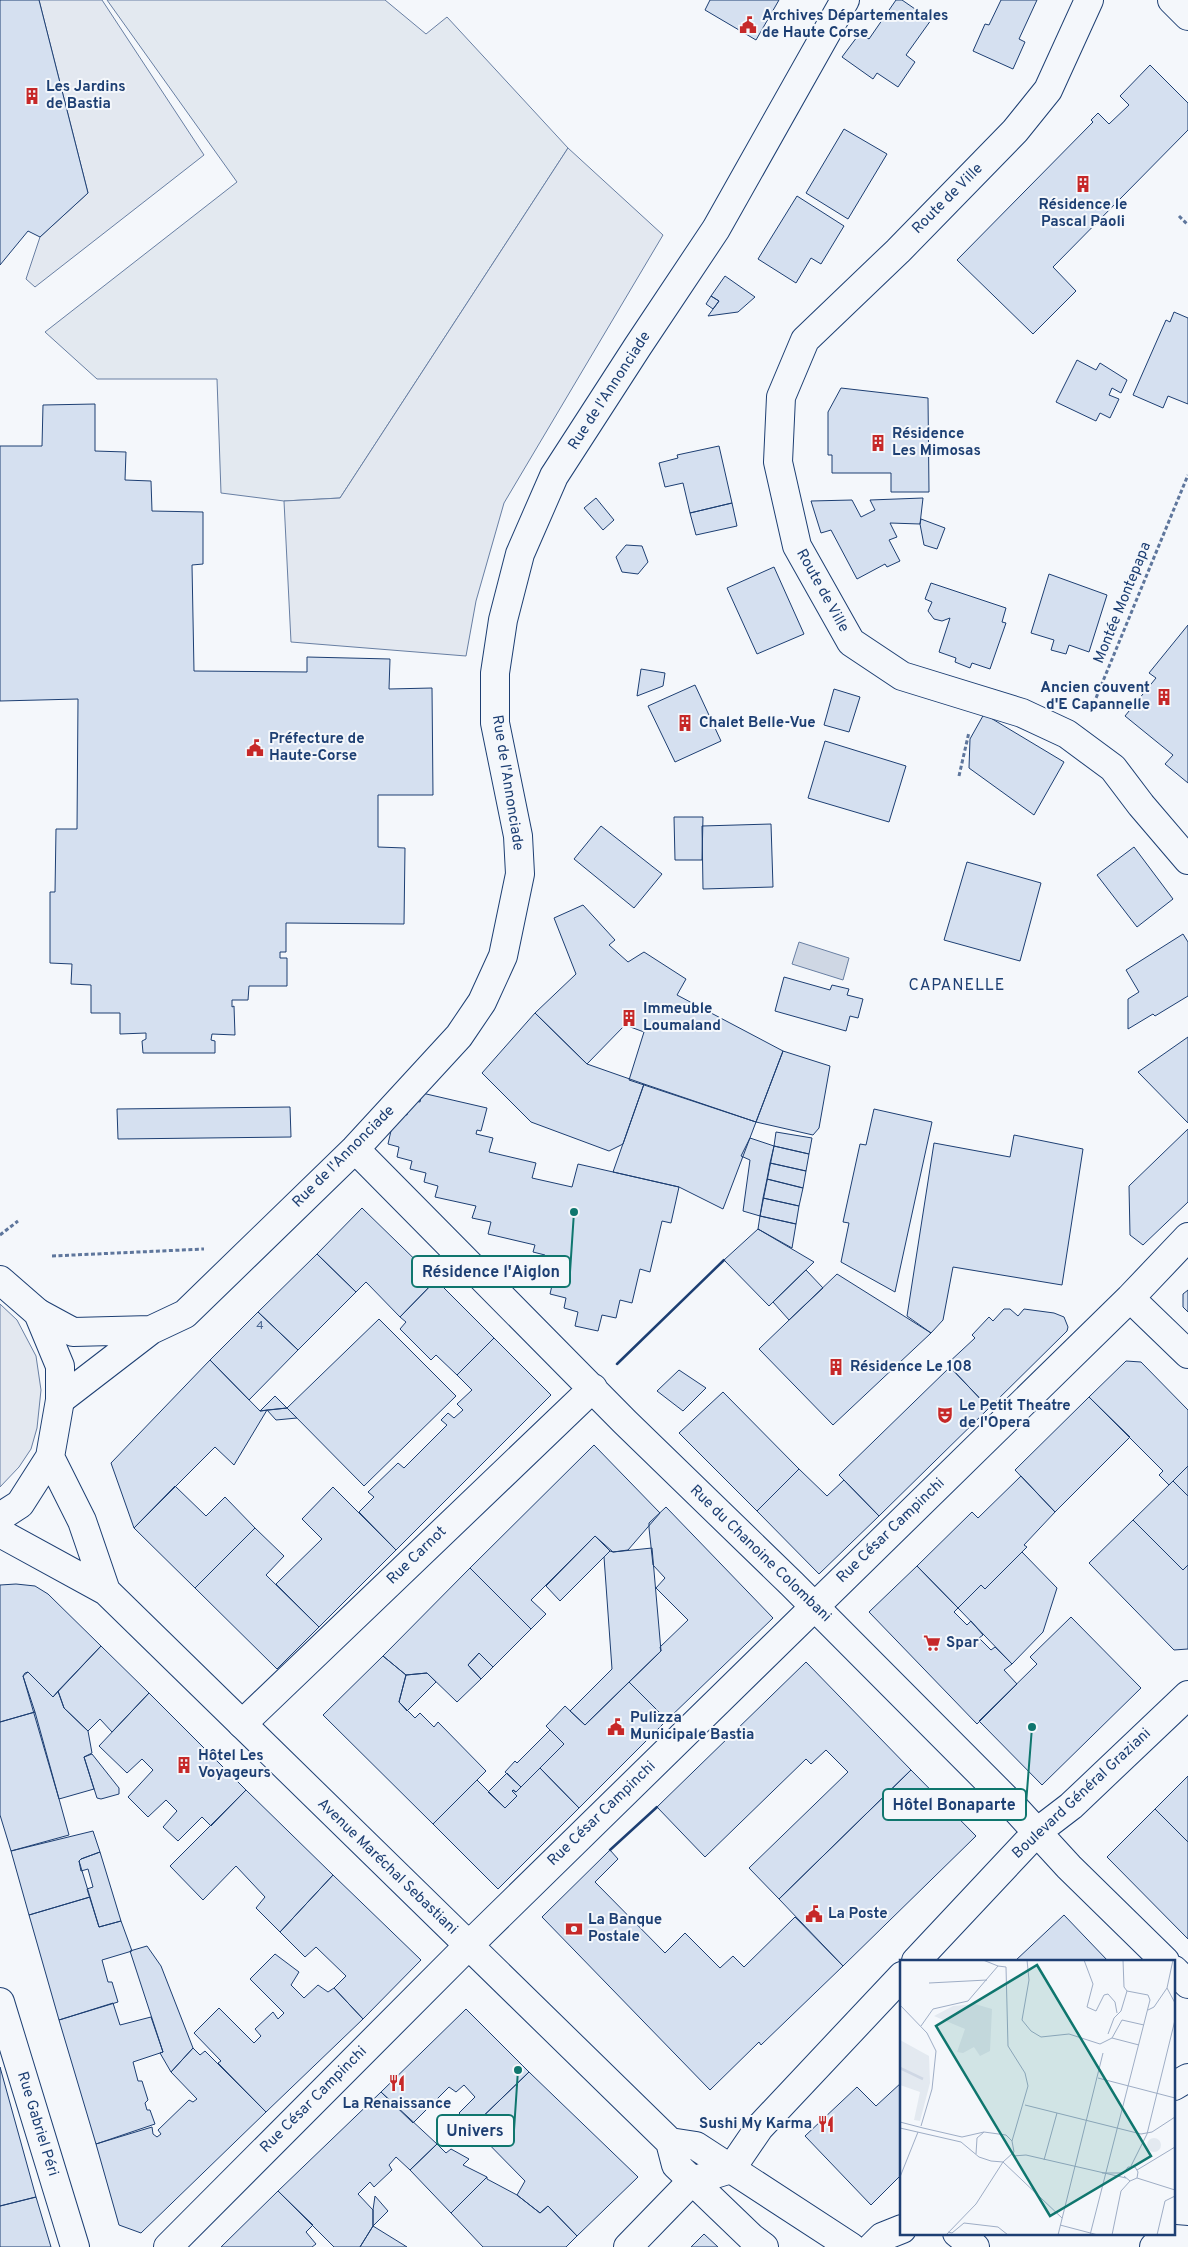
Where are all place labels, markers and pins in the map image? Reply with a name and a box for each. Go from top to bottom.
place label: Archives Départementales de Haute Corse [762,7,948,43]
public building icon: Archives Départementales de Haute Corse [738,15,758,35]
place label: Les Jardins de Bastia [46,78,126,114]
building icon: Les Jardins de Bastia [22,86,42,106]
building icon: Résidence le Pascal Paoli [1073,174,1093,194]
place label: Résidence le Pascal Paoli [1039,196,1127,232]
place label: Résidence Les Mimosas [892,425,981,461]
building icon: Résidence Les Mimosas [868,433,888,453]
place label: Ancien couvent d'E Capannelle [1040,679,1150,715]
building icon: Ancien couvent d'E Capannelle [1154,687,1174,707]
building icon: Chalet Belle-Vue [675,713,695,733]
place label: Chalet Belle-Vue [699,714,816,733]
place label: Préfecture de Haute-Corse [269,730,365,766]
public building icon: Préfecture de Haute-Corse [245,738,265,758]
place label: Immeuble Loumaland [643,1000,721,1036]
building icon: Immeuble Loumaland [619,1008,639,1028]
callout: Résidence l'Aiglon [412,1256,570,1287]
building icon: Résidence Le 108 [826,1357,846,1377]
place label: Résidence Le 108 [850,1358,972,1377]
place label: Le Petit Theatre de l'Opera [959,1397,1071,1433]
theatre icon: Le Petit Theatre de l'Opera [935,1405,955,1425]
supermarket icon: Spar [922,1633,942,1653]
place label: Spar [946,1634,979,1653]
place label: Pulizza Municipale Bastia [630,1709,754,1745]
public building icon: Pulizza Municipale Bastia [606,1717,626,1737]
place label: Hôtel Les Voyageurs [198,1747,271,1783]
building icon: Hôtel Les Voyageurs [174,1755,194,1775]
callout: Hôtel Bonaparte [883,1789,1026,1820]
public building icon: La Poste [804,1904,824,1924]
place label: La Poste [828,1905,888,1924]
place label: La Banque Postale [588,1911,662,1947]
bank icon: La Banque Postale [564,1919,584,1939]
restaurant icon: La Renaissance [387,2073,407,2093]
place label: La Renaissance [343,2095,451,2114]
restaurant icon: Sushi My Karma [816,2114,836,2134]
callout: Univers [437,2115,514,2146]
place label: Sushi My Karma [699,2115,812,2134]

